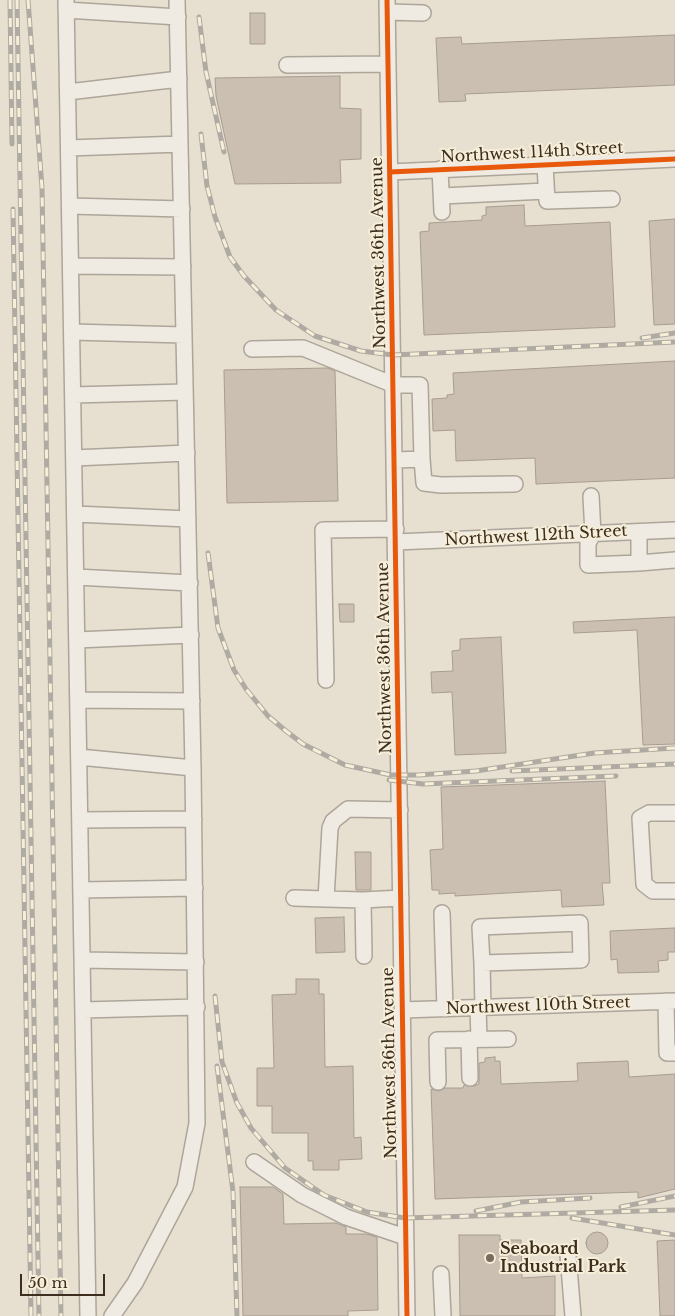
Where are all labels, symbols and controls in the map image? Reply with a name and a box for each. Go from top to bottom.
street label: Northwest 114th Street [440,139,624,167]
street label: Northwest 36th Avenue [368,157,390,349]
street label: Northwest 112th Street [444,522,628,550]
street label: Northwest 36th Avenue [374,562,396,754]
street label: Northwest 36th Avenue [379,967,401,1159]
street label: Northwest 110th Street [445,993,631,1019]
place label: Seaboard Industrial Park [500,1239,626,1277]
marker: Seaboard Industrial Park [484,1252,496,1264]
scale bar [22,1264,108,1296]
text: 50 m [28,1273,68,1292]

